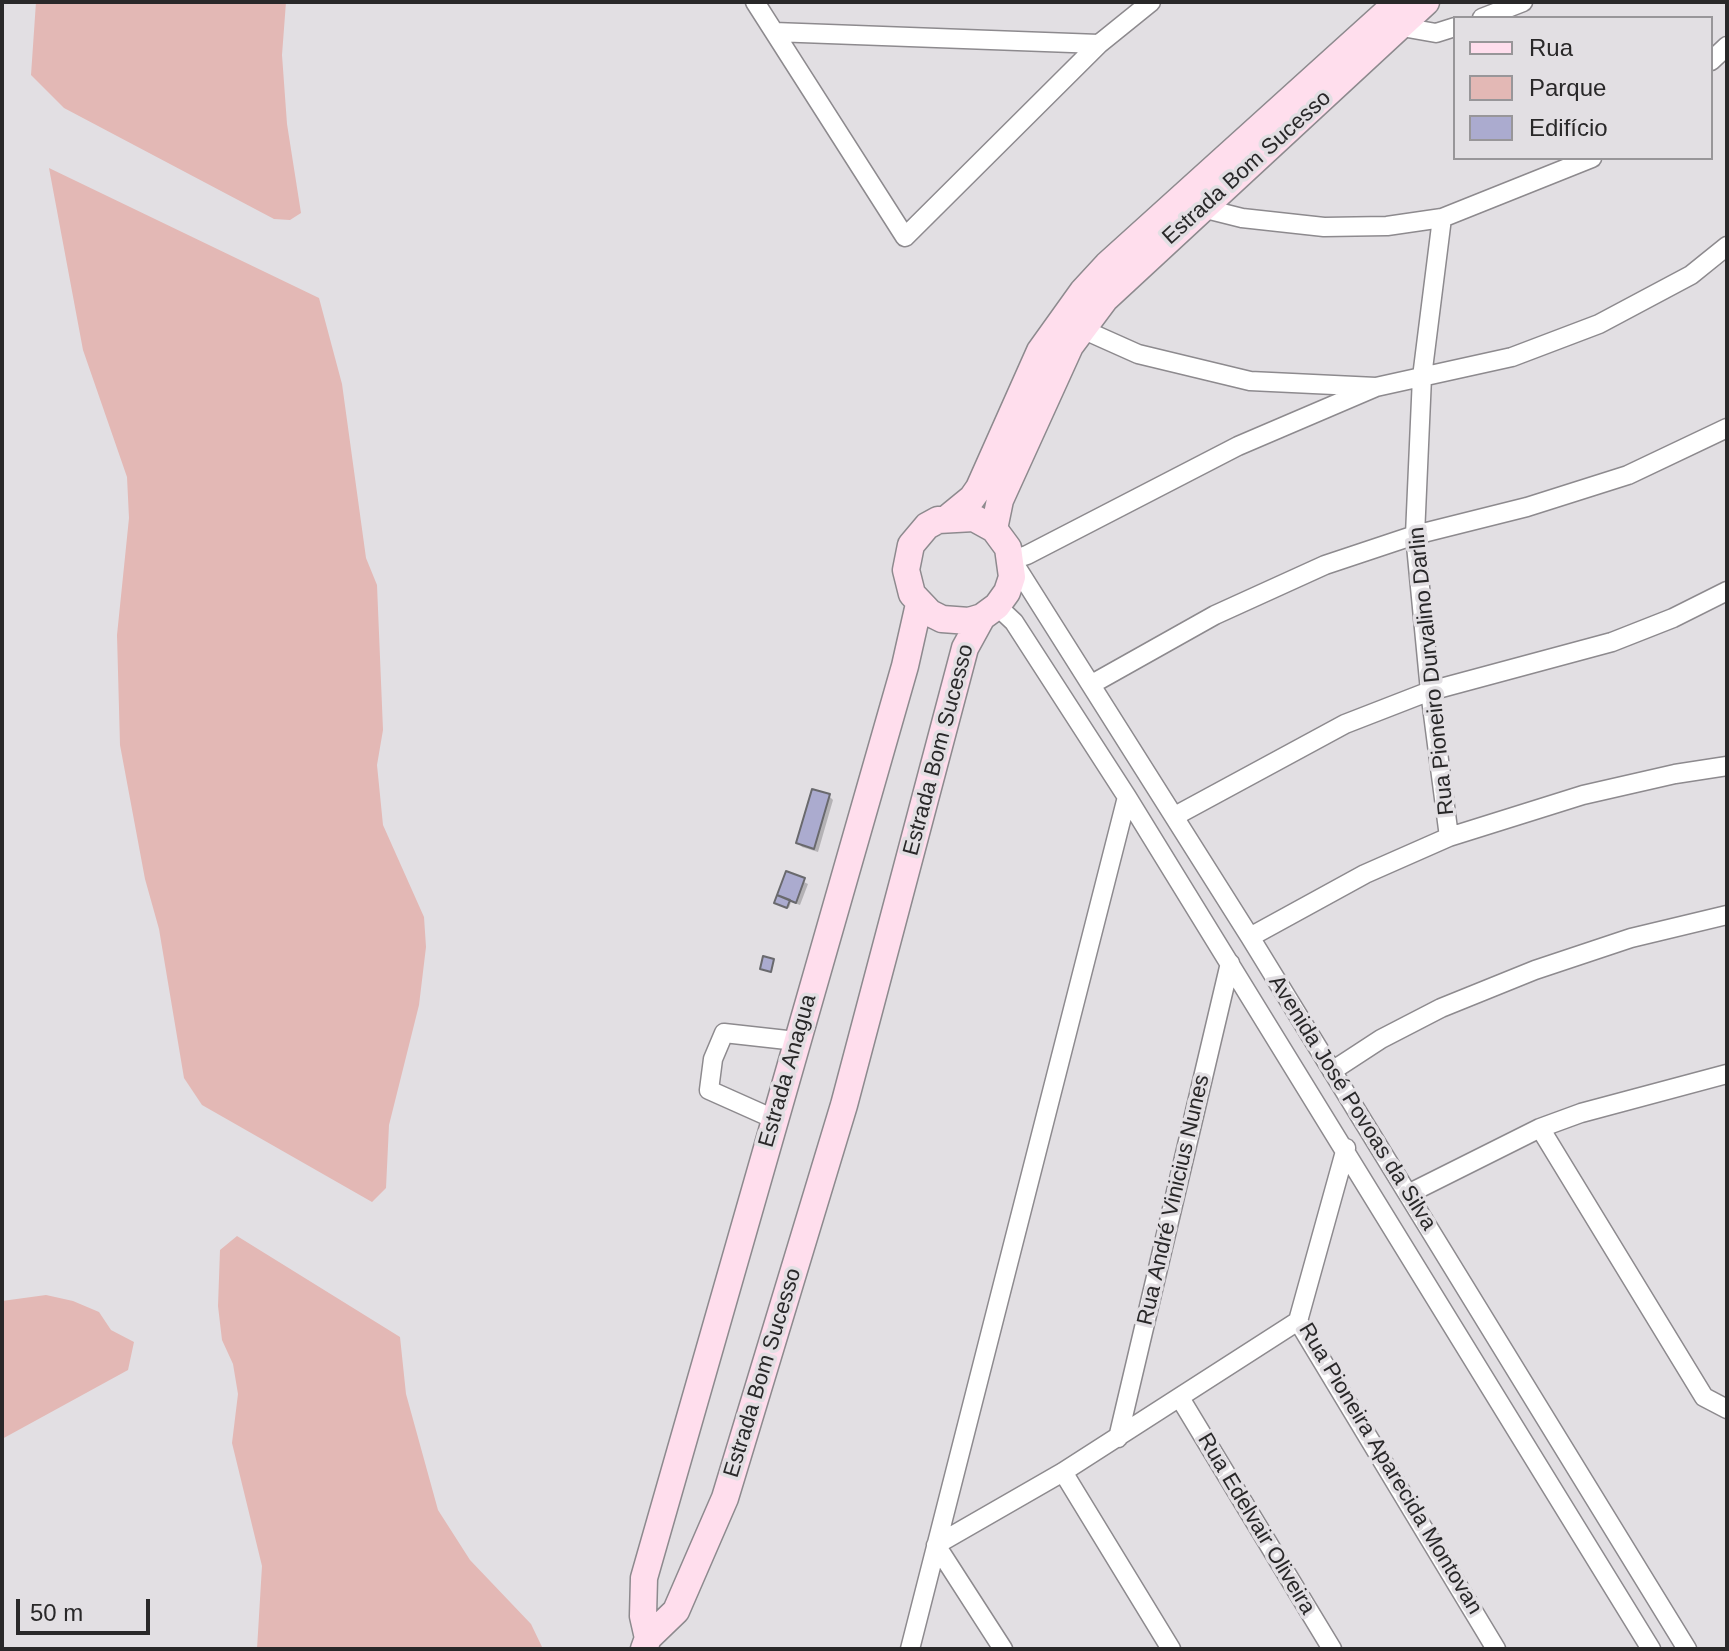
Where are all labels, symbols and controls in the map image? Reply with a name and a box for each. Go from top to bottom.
legend [1453,16,1713,160]
text: Rua [1529,34,1573,61]
text: Parque [1529,74,1606,101]
street label: Estrada Bom Sucesso [1157,85,1337,251]
text: Edifício [1529,114,1608,141]
street label: Rua Pioneiro Durvalino Darlin [1404,526,1460,816]
street label: Estrada Bom Sucesso [898,641,980,859]
street label: Avenida José Povoas da Silva [1262,971,1442,1235]
street label: Estrada Anagua [754,992,822,1150]
street label: Rua André Vinicius Nunes [1132,1072,1216,1328]
street label: Estrada Bom Sucesso [719,1265,807,1481]
street label: Rua Pioneira Aparecida Montovan [1292,1319,1488,1619]
street label: Rua Edelvair Oliveira [1191,1429,1321,1619]
scale bar [20,1583,154,1633]
text: 50 m [30,1599,83,1626]

